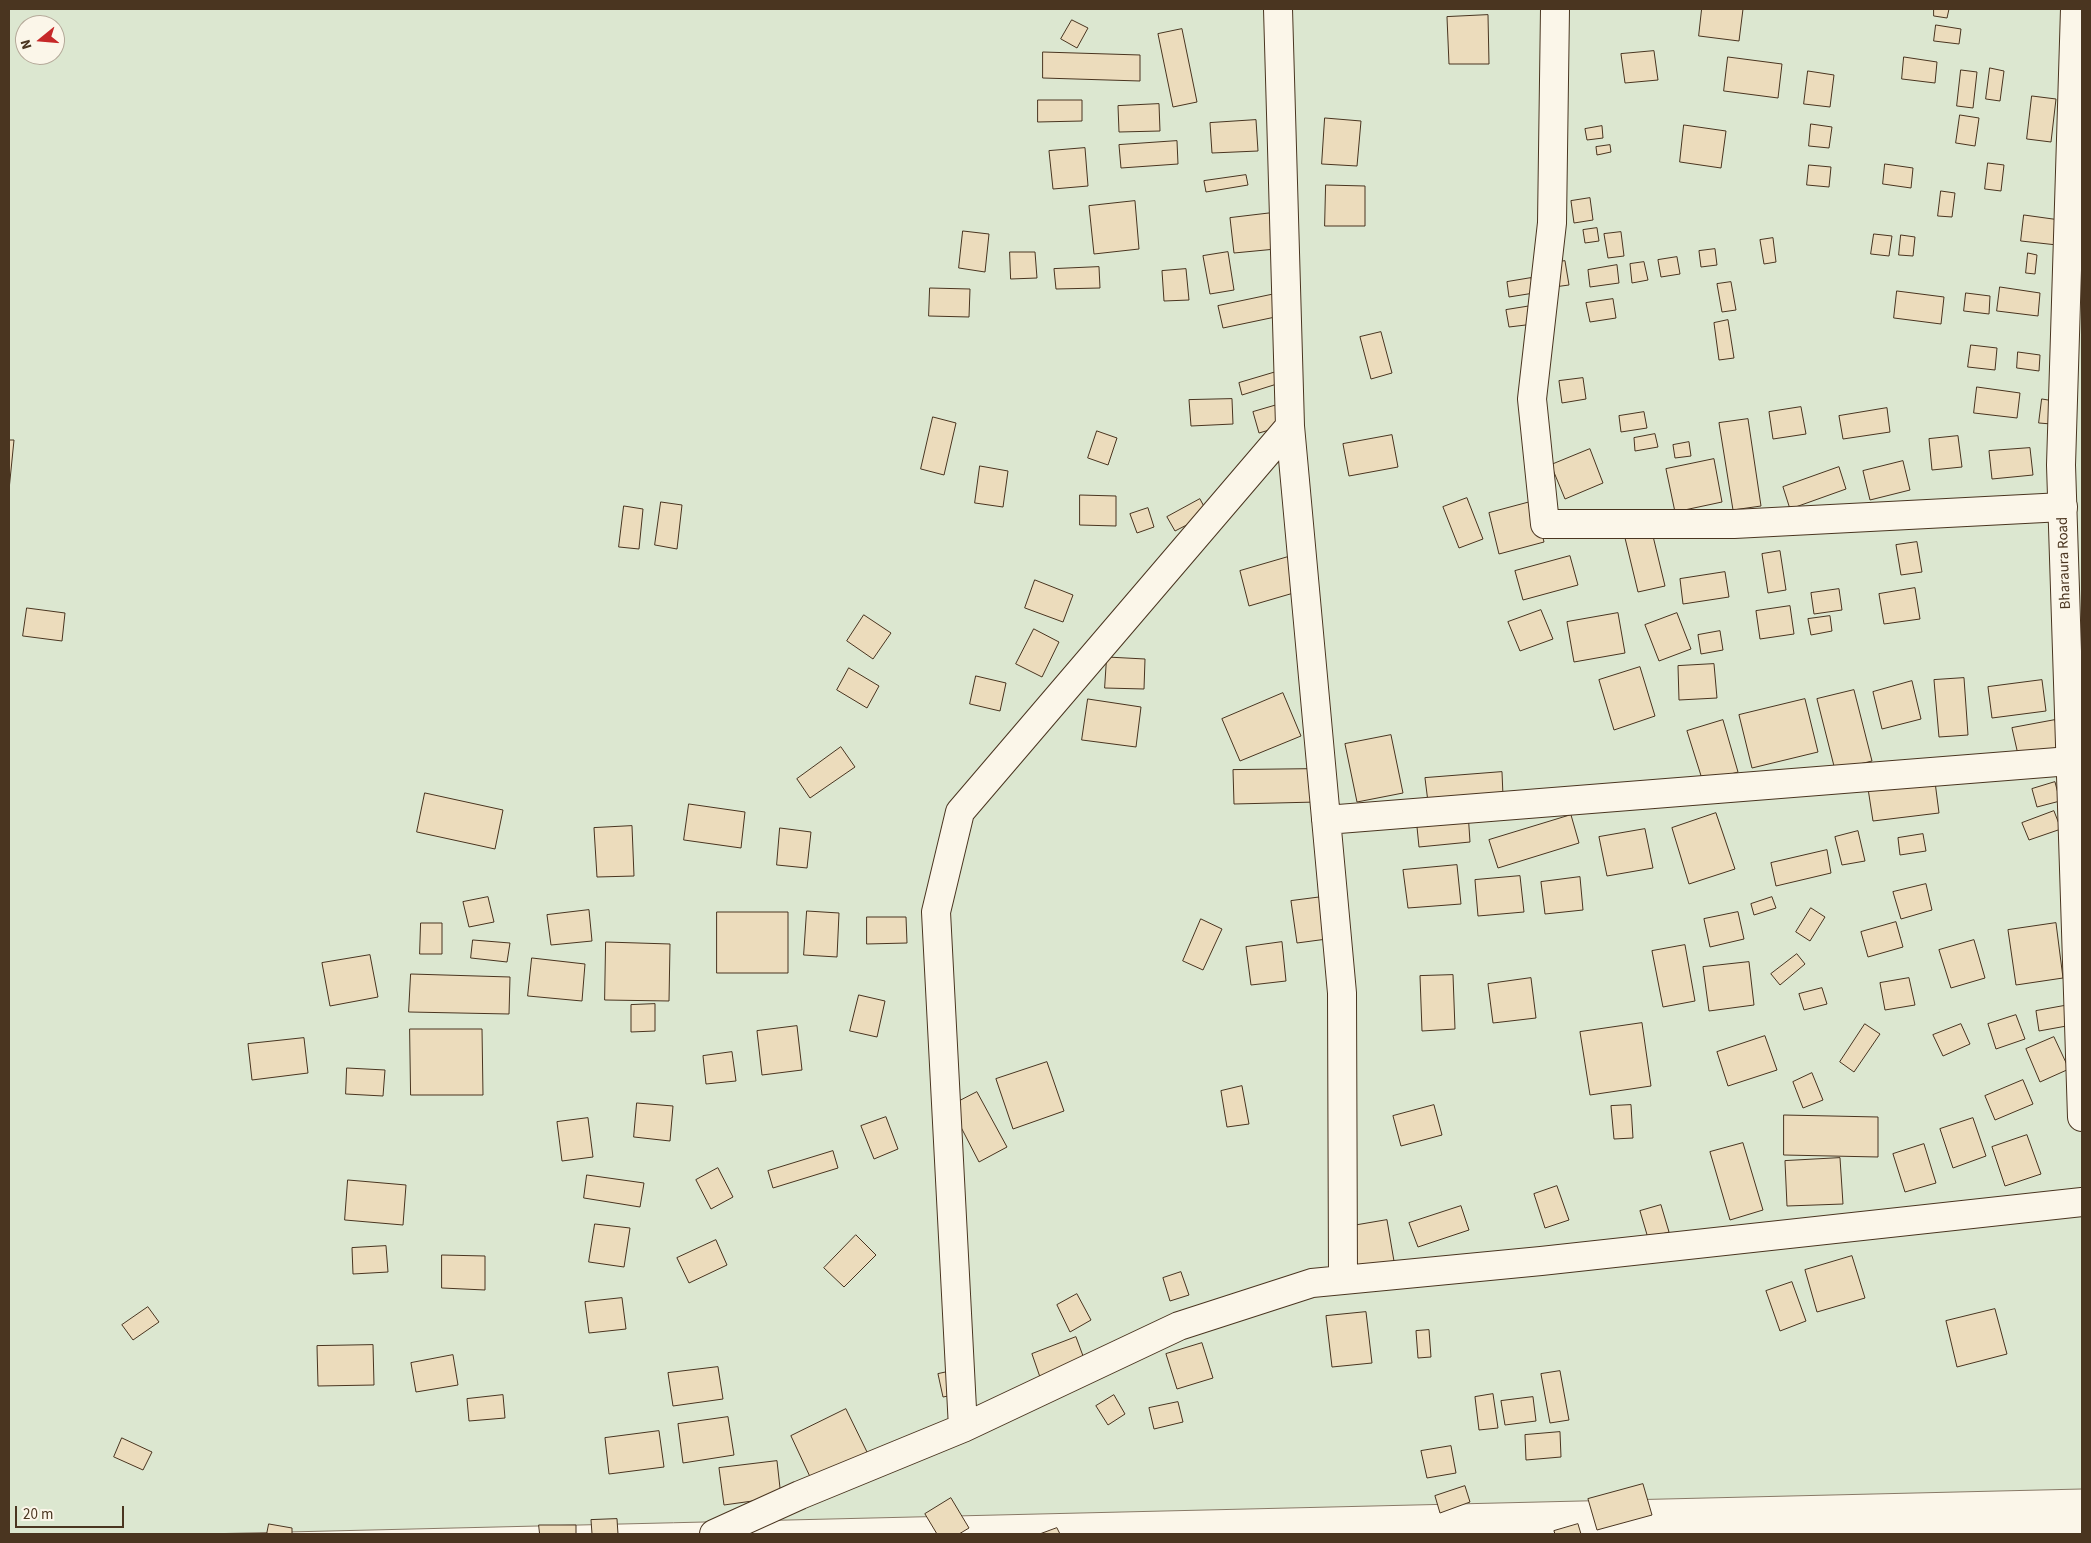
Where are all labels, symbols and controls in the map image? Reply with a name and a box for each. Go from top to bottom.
north arrow [15,15,65,65]
text: N [16,37,38,51]
street label: Bharaura Road [2054,516,2076,610]
scale bar [18,1496,126,1528]
text: 20 m [23,1504,53,1525]

